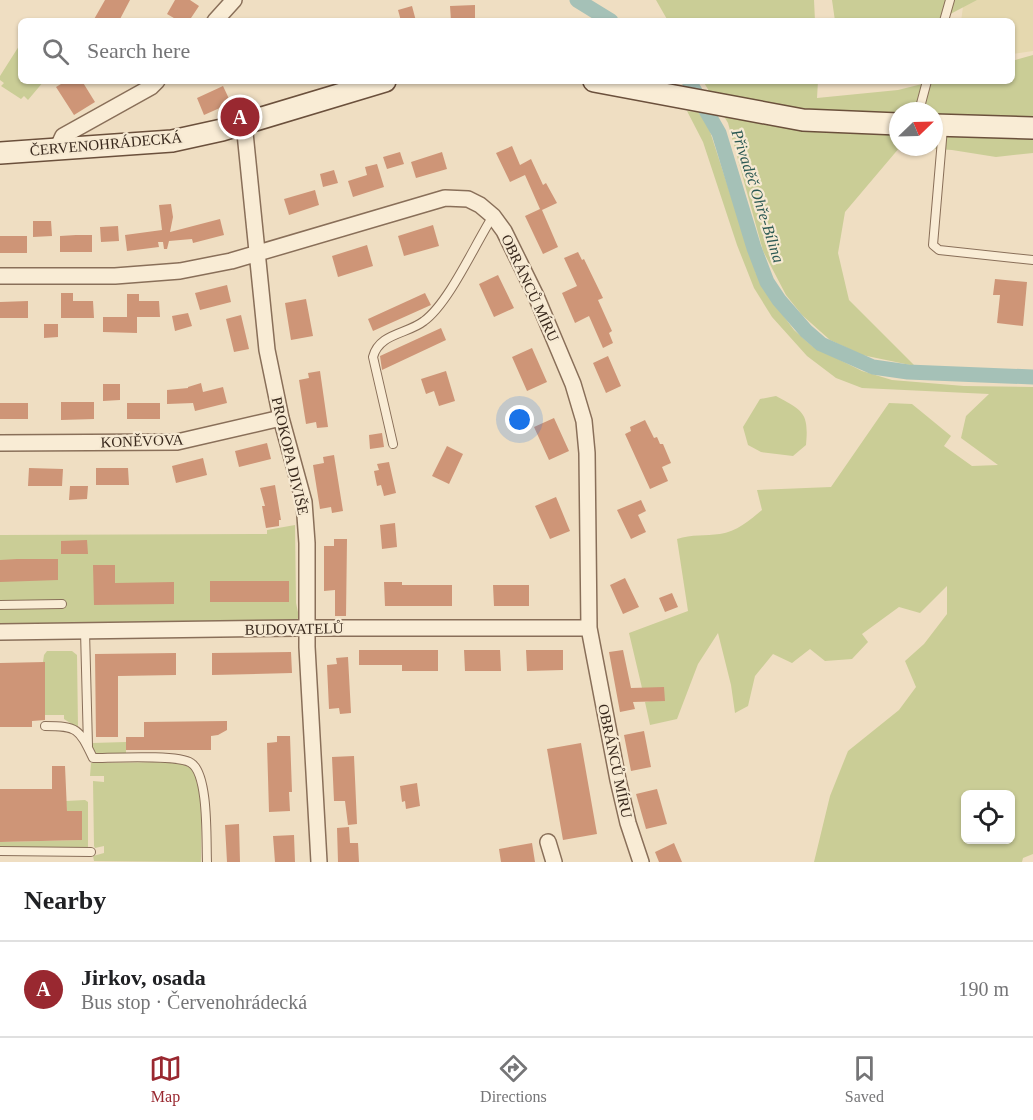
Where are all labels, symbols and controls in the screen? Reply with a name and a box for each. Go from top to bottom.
search box [18,18,1015,84]
icon: search [39,35,72,68]
text: Search here [87,38,190,63]
pin: A [220,94,260,140]
north arrow [889,102,943,156]
water label: Přivaděč Ohře-Bílina [728,126,788,265]
street label: ČERVENOHRÁDECKÁ [29,129,183,159]
street label: OBRÁNCŮ MÍRU [498,232,563,344]
street label: PROKOPA DIVIŠE [269,395,311,517]
your location [505,405,534,434]
street label: KONĚVOVA [100,432,184,450]
street label: BUDOVATELŮ [244,619,344,638]
street label: OBRÁNCŮ MÍRU [595,702,636,820]
map controls [961,790,1015,844]
button: locate [961,790,1015,844]
text: Nearby [24,886,106,915]
text: Jirkov, osada [81,965,206,990]
text: A [36,978,51,1000]
text: 190 m [958,978,1009,1000]
text: Bus stop · Červenohrádecká [81,991,307,1013]
tab: Map [149,1052,182,1106]
tab: Directions [480,1052,547,1106]
tab: Saved [845,1052,884,1106]

